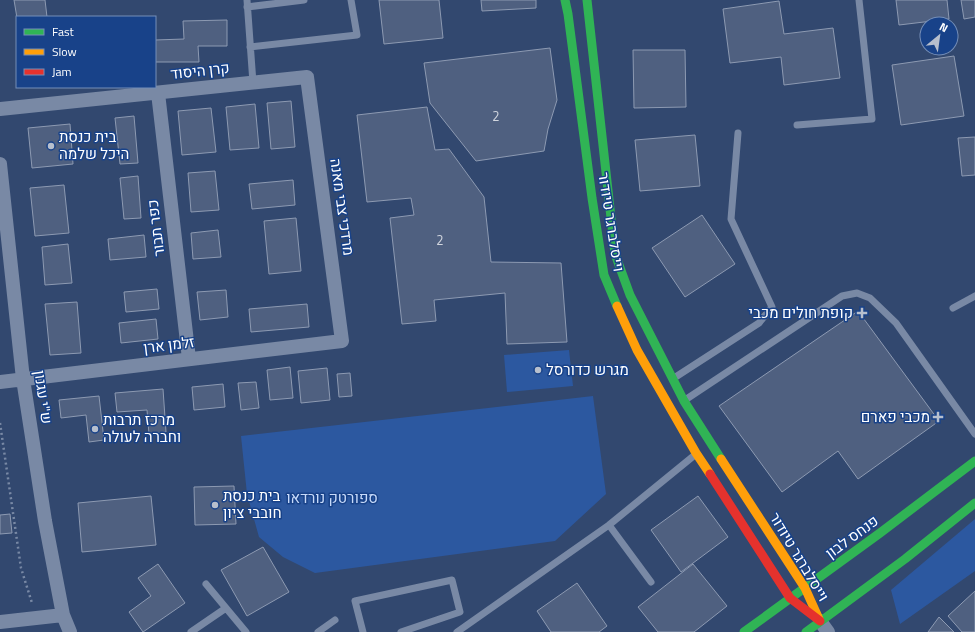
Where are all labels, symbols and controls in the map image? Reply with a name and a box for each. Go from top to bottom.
legend [16,16,156,88]
north arrow [919,16,959,56]
text: N [937,18,951,36]
text: Fast [52,22,75,41]
text: Slow [52,42,77,61]
street label: קרן היסוד [169,56,231,85]
text: Jam [52,62,72,81]
house number: 2 [492,106,500,126]
place label: בית כנסת היכל שלמה [59,125,129,165]
marker: בית כנסת היכל שלמה [46,141,56,151]
street label: מרדכי צבי מאנה [324,157,361,257]
street label: וייסלברגר טיודור [592,171,631,273]
street label: כפר תבור [141,198,170,258]
house number: 2 [436,230,444,250]
place label: קופת חולים מכבי [749,301,853,324]
marker: קופת חולים מכבי [856,307,868,319]
street label: זלמן ארן [142,330,196,359]
place label: מגרש כדורסל [546,358,629,381]
marker: מגרש כדורסל [533,365,543,375]
street label: ש"י עגנון [28,369,59,425]
place label: מכבי פארם [861,405,930,428]
place label: מרכז תרבות וחברה לעולה [103,408,181,448]
marker: מכבי פארם [933,412,943,422]
marker: מרכז תרבות וחברה לעולה [90,424,100,434]
place label: בית כנסת חובבי ציון [223,484,282,524]
park label: ספורטק נורדאו [286,486,378,509]
marker: בית כנסת חובבי ציון [210,500,220,510]
street label: וייסלברגר טיודור [764,508,835,606]
street label: פנחס לבון [820,509,883,564]

